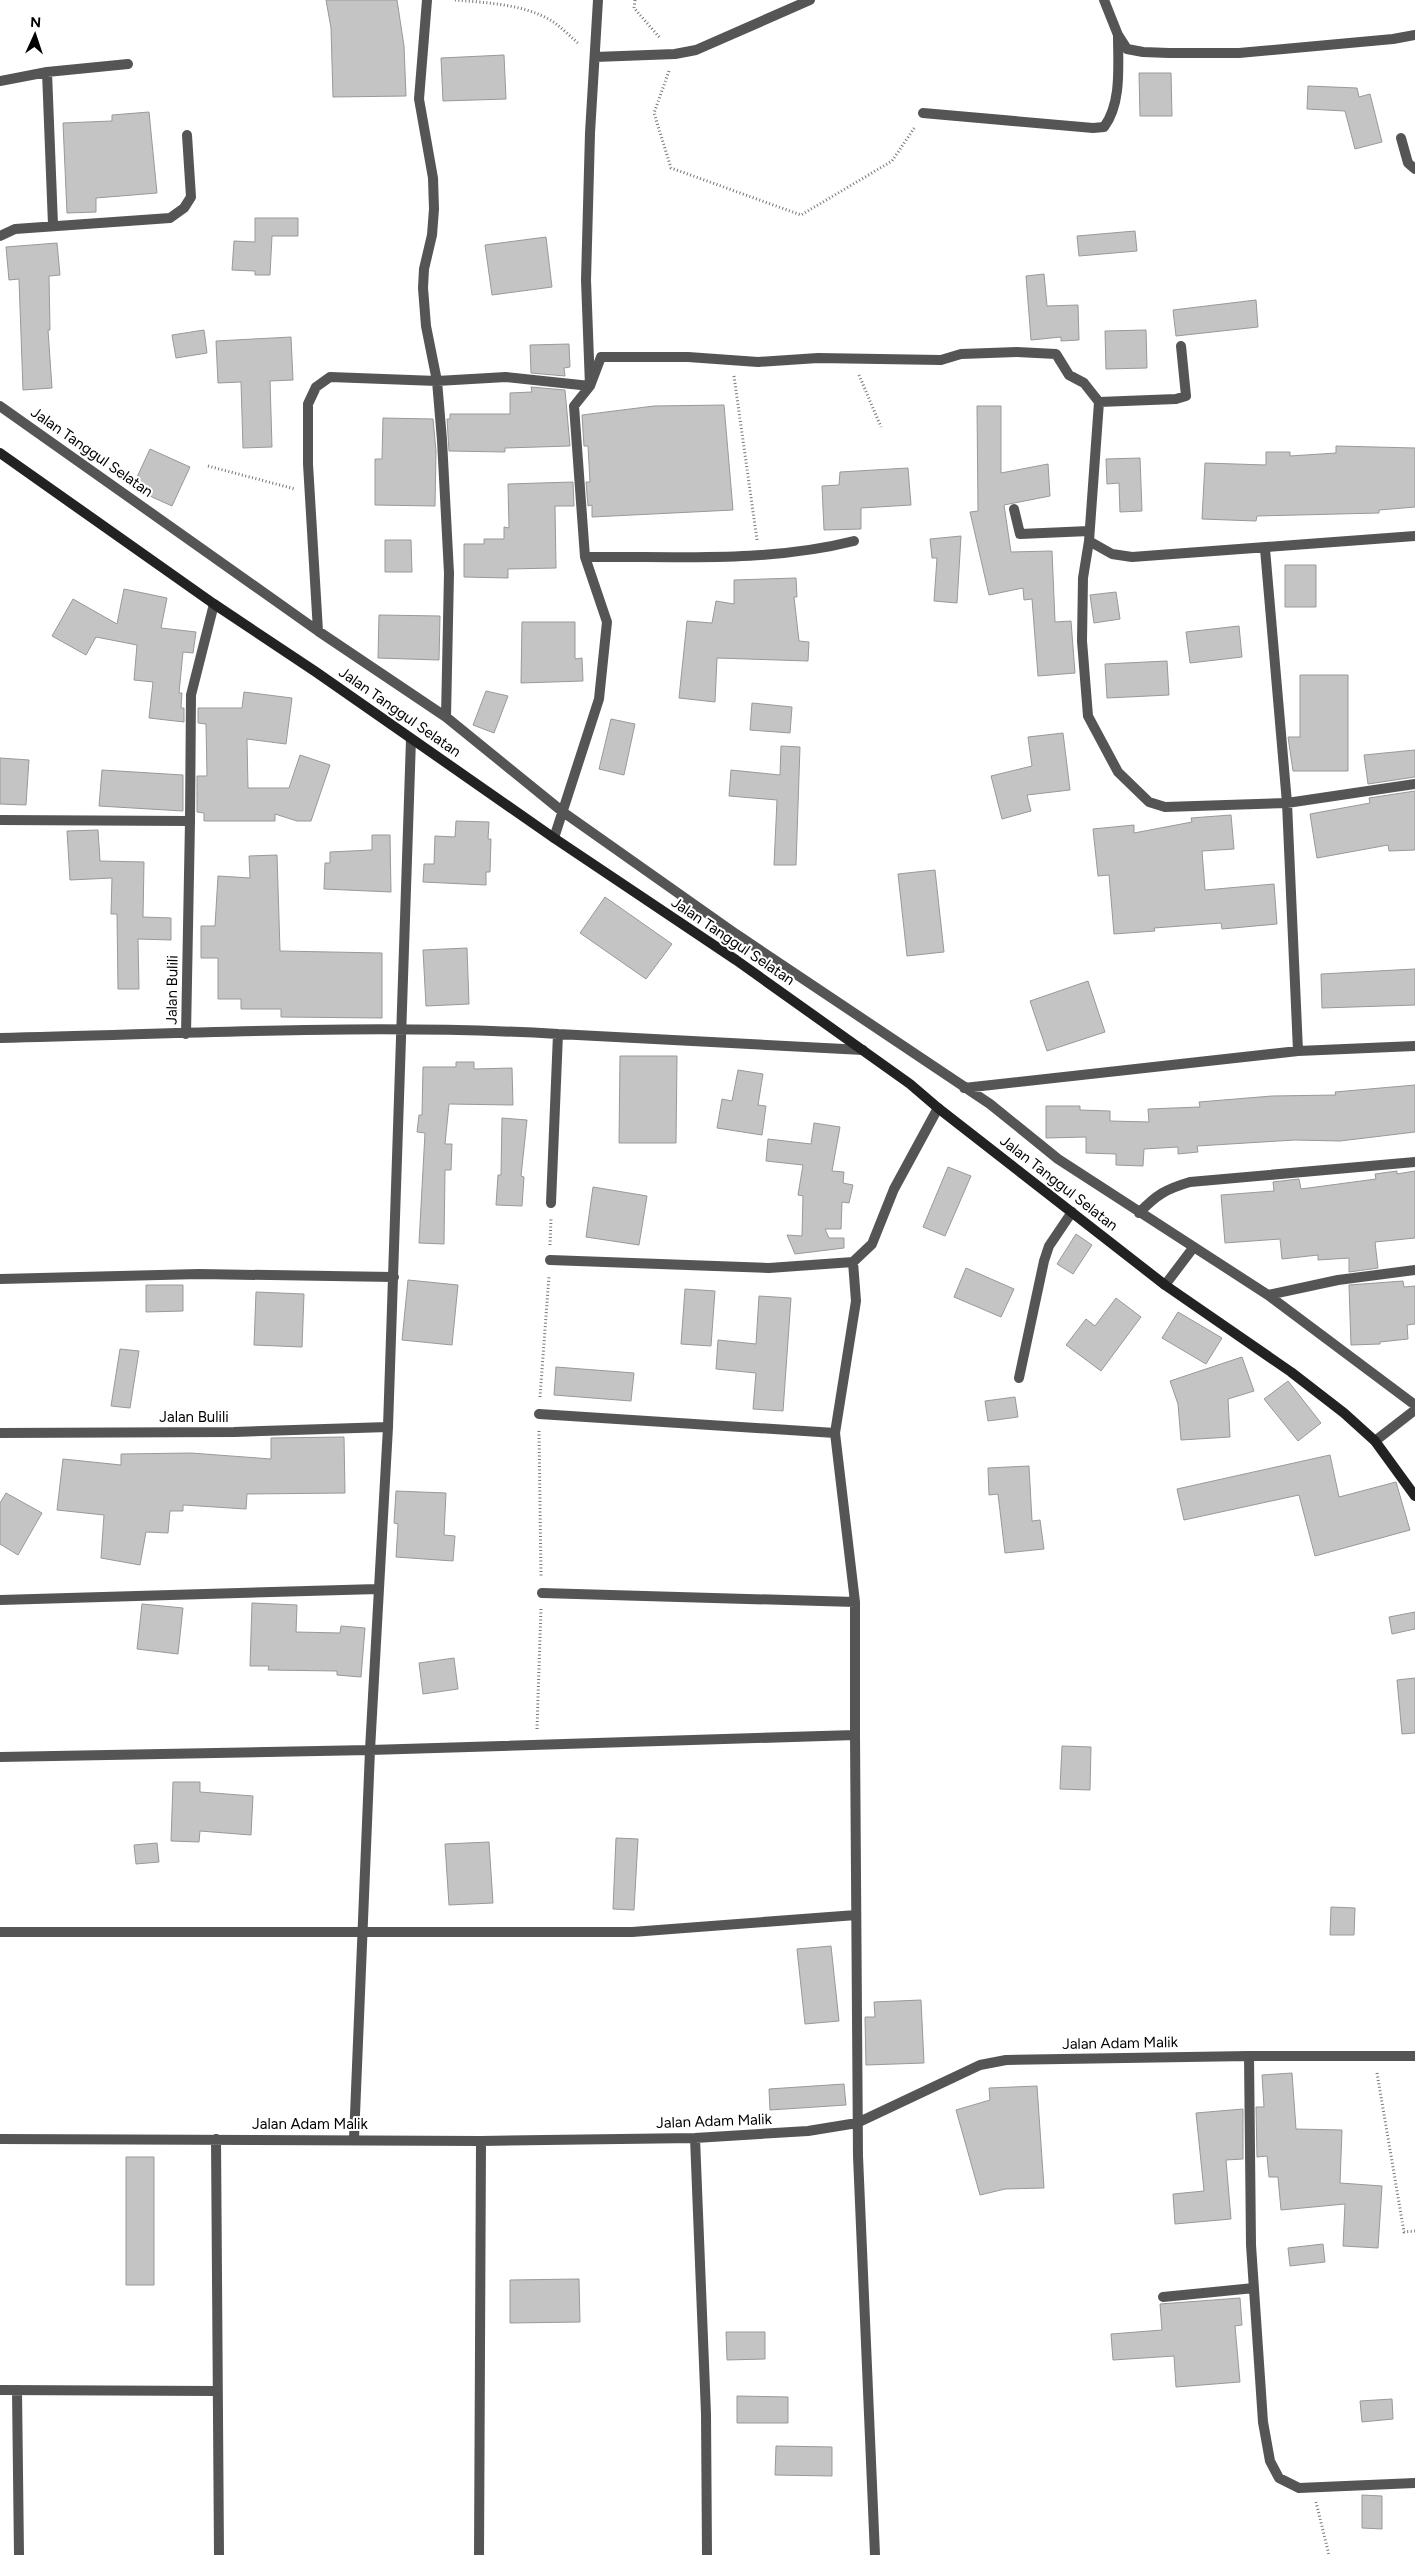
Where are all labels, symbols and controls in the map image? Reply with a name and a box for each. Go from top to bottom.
north arrow [10,10,60,60]
text: N [30,14,42,31]
street label: Jalan Tanggul Selatan [28,403,156,501]
street label: Jalan Tanggul Selatan [336,663,464,761]
street label: Jalan Tanggul Selatan [668,893,798,989]
street label: Jalan Bulili [162,955,182,1025]
street label: Jalan Tanggul Selatan [996,1131,1122,1235]
street label: Jalan Bulili [159,1408,229,1426]
street label: Jalan Adam Malik [1062,2033,1179,2053]
street label: Jalan Adam Malik [656,2110,773,2132]
street label: Jalan Adam Malik [252,2115,369,2133]

